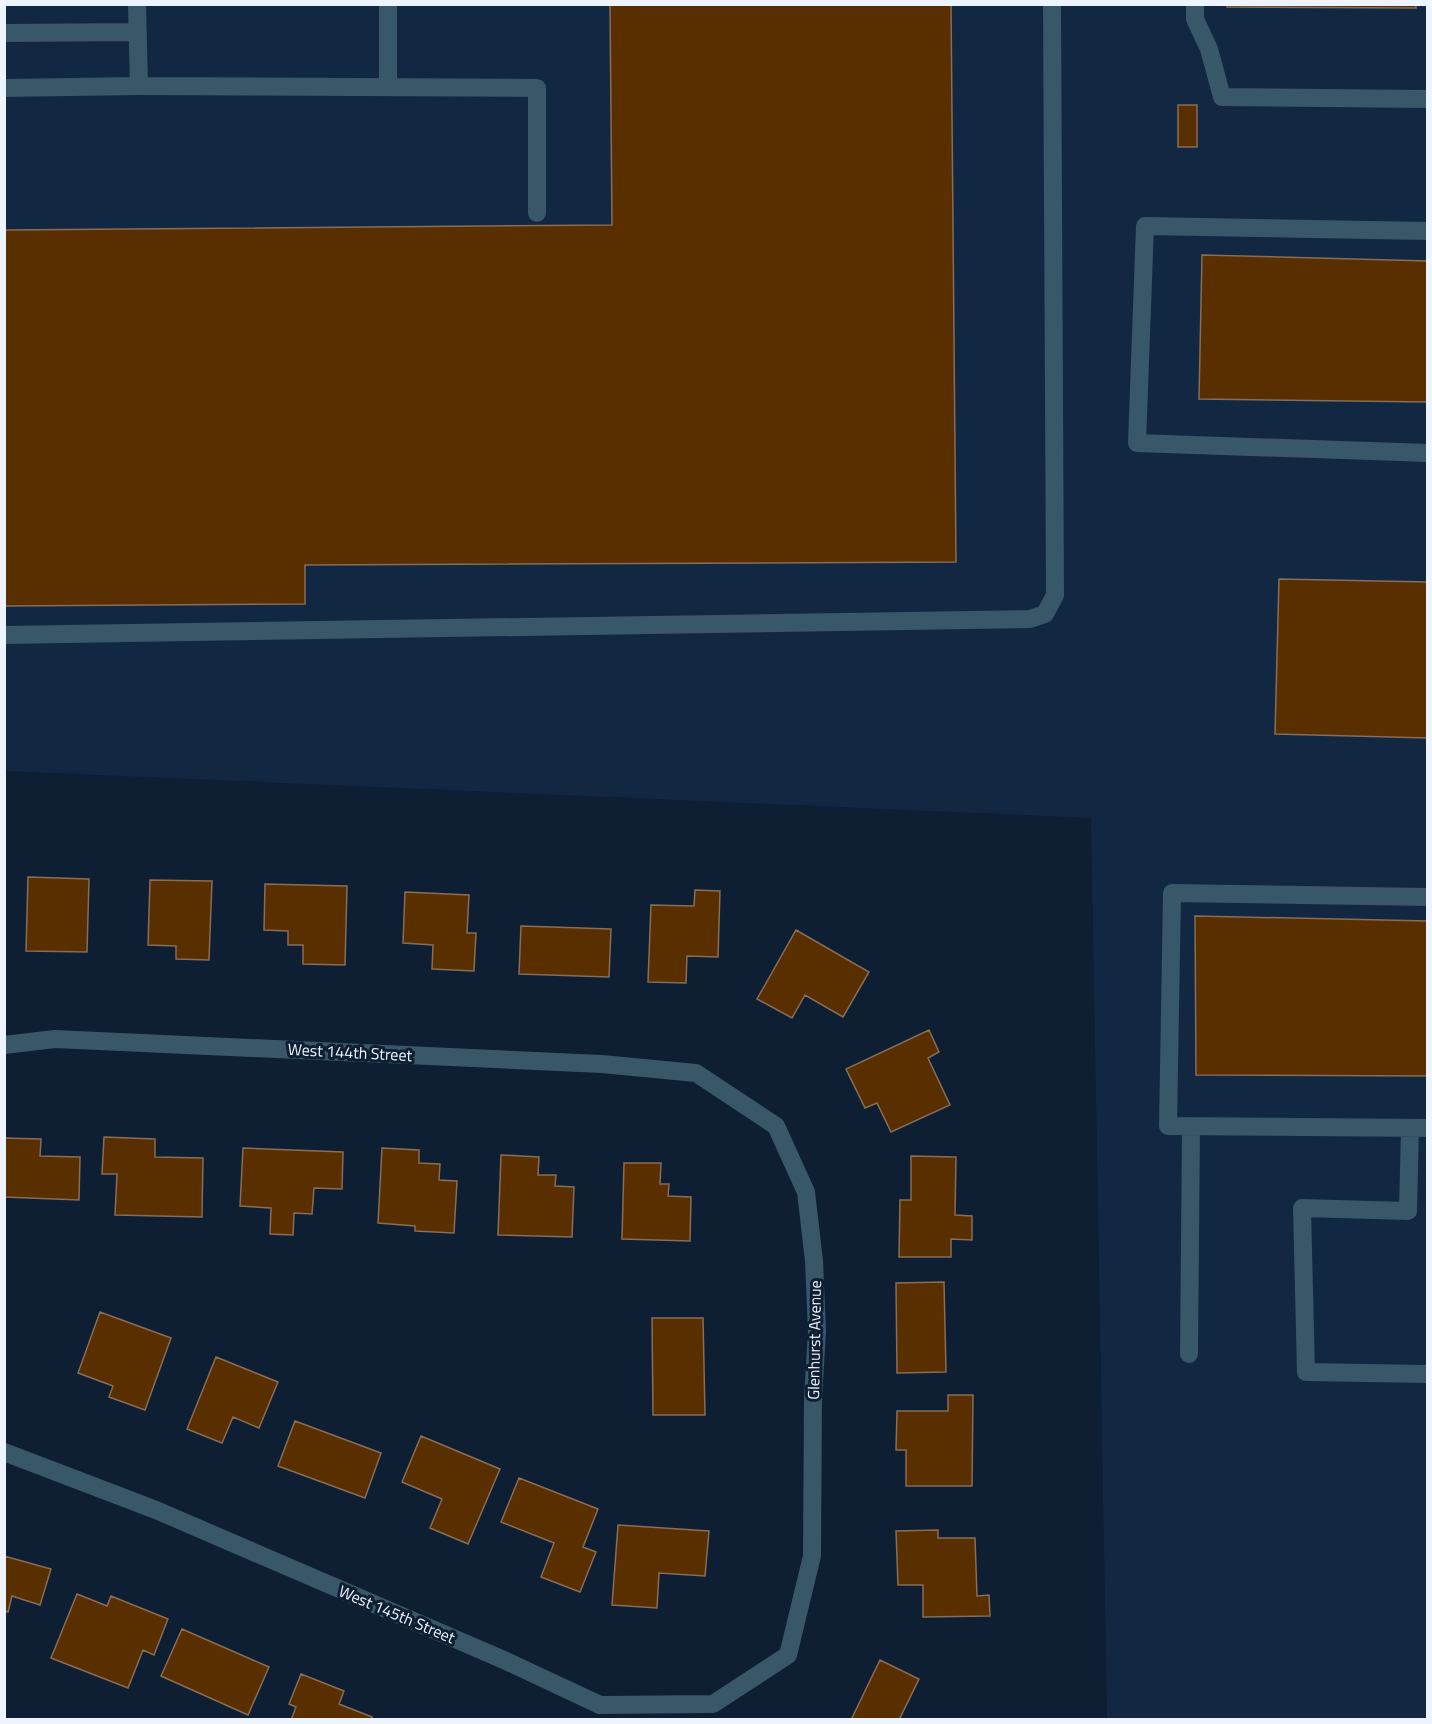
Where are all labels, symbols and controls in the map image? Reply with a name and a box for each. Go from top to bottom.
street label: West 144th Street [287,1037,413,1067]
street label: Glenhurst Avenue [801,1280,827,1400]
street label: West 145th Street [335,1579,459,1649]

